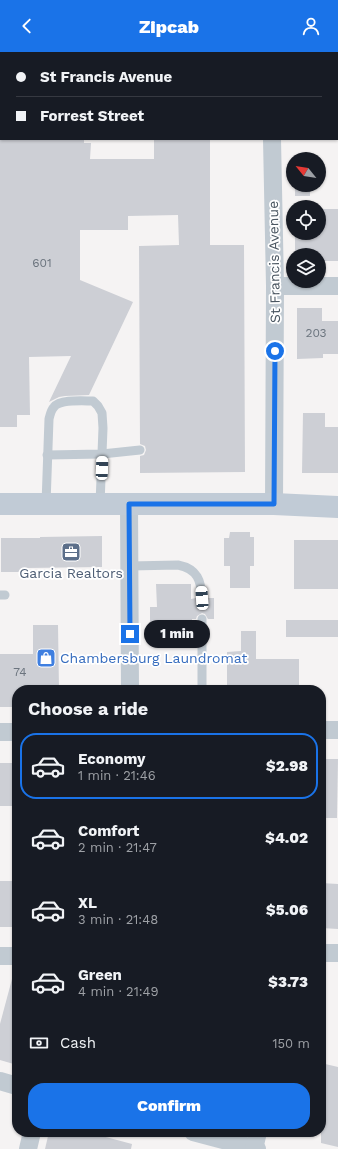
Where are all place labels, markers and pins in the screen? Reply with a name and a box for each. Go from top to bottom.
office icon: Garcia Realtors [60,541,82,563]
place label: Garcia Realtors [19,565,123,581]
shop icon: Chambersburg Laundromat [35,647,57,669]
place label: Chambersburg Laundromat [60,650,247,666]

